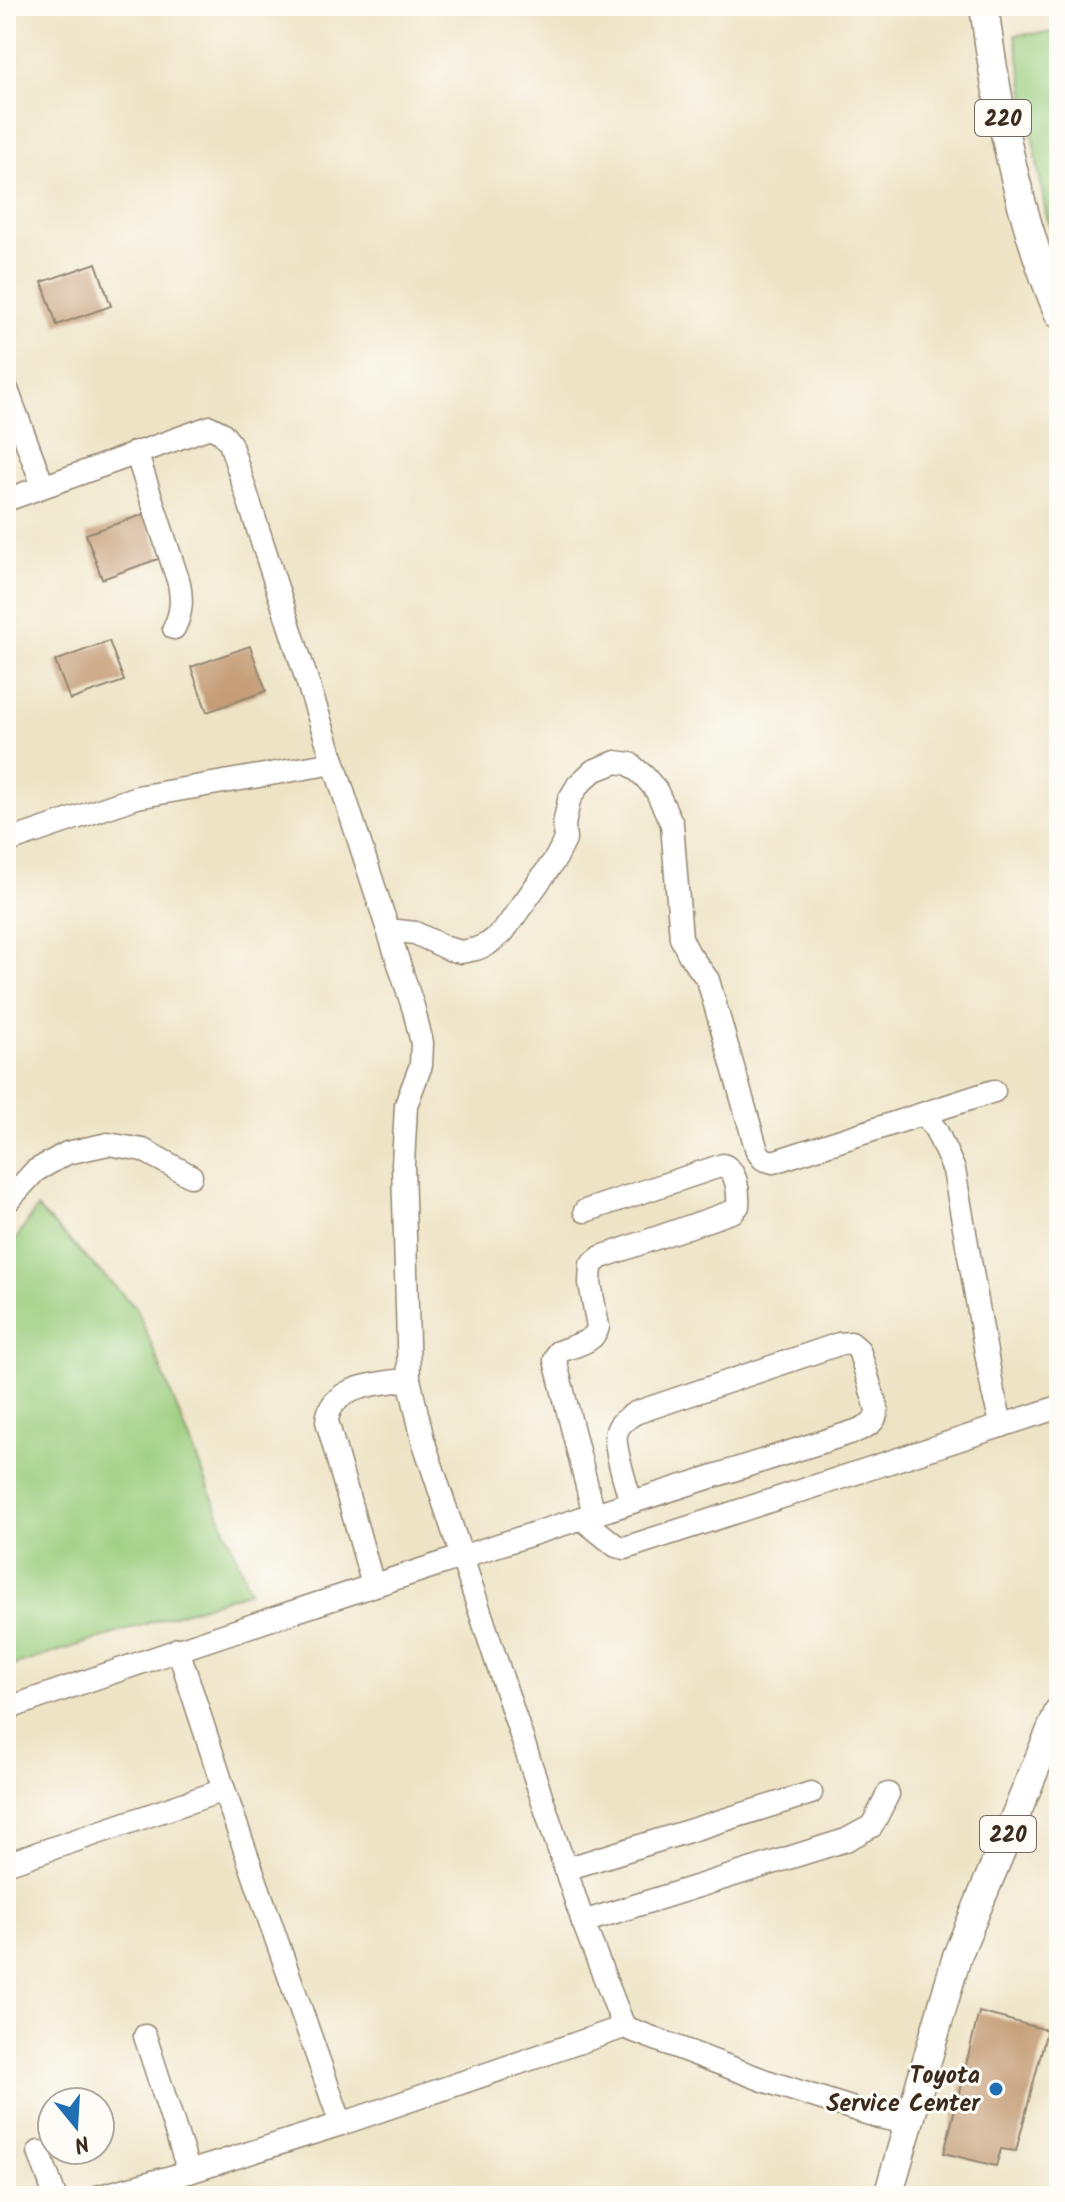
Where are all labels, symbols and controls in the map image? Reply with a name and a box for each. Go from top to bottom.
road number: 220 [975,100,1031,136]
road number: 220 [980,1816,1036,1852]
place label: Toyota Service Center [826,2057,981,2124]
marker: Toyota Service Center [987,2080,1005,2098]
north arrow [36,2086,116,2166]
text: N [69,2124,93,2161]

